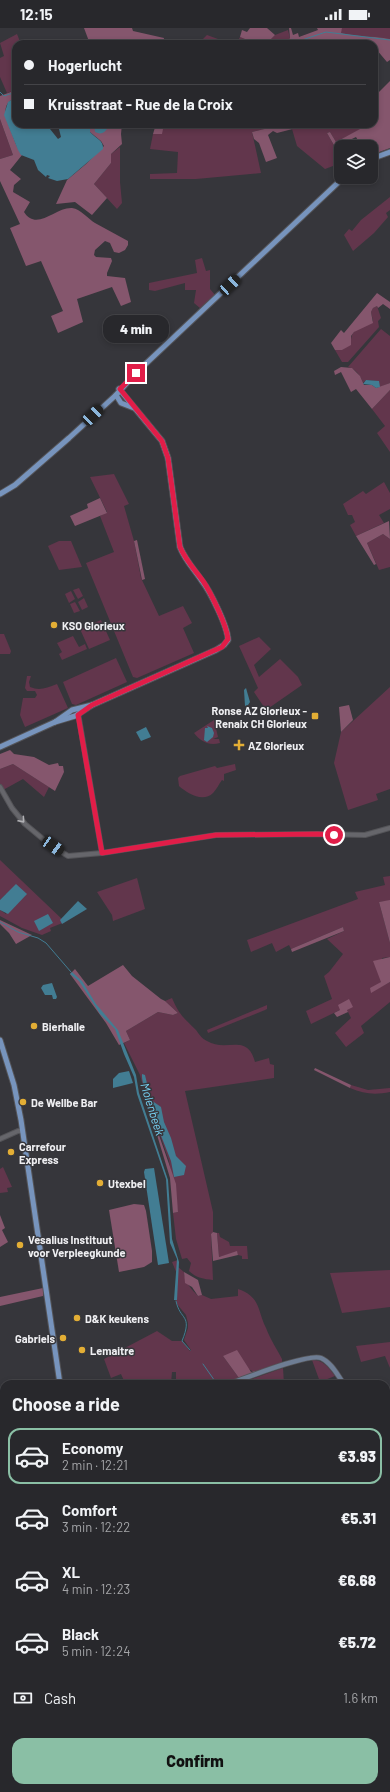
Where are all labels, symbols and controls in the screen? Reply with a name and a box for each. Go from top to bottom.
text: 12:15 [20,5,53,23]
text: Hogerlucht [48,56,122,74]
text: Kruisstraat - Rue de la Croix [48,95,233,113]
map controls [334,140,378,184]
button: layers [334,140,378,184]
car [217,272,243,298]
callout: 4 min [103,315,169,343]
text: 4 min [120,321,152,337]
route end [127,364,145,382]
car [80,402,106,428]
place label: KSO Glorieux [62,619,125,632]
marker: KSO Glorieux [49,620,59,630]
place label: Ronse AZ Glorieux - Renaix CH Glorieux [211,704,307,730]
marker: Ronse AZ Glorieux - Renaix CH Glorieux [310,711,320,721]
marker: AZ Glorieux [233,739,245,751]
place label: AZ Glorieux [248,739,304,752]
one-way arrow [17,815,24,822]
route start [325,826,343,844]
car [40,834,66,858]
place label: Bierhalle [42,1020,85,1033]
marker: Bierhalle [29,1021,39,1031]
water label: Molenbeek [138,1081,168,1137]
place label: De Wellbe Bar [31,1096,98,1109]
marker: De Wellbe Bar [18,1097,28,1107]
place label: Carrefour Express [19,1140,67,1166]
marker: Carrefour Express [6,1147,16,1157]
place label: Utexbel [108,1177,146,1190]
marker: Utexbel [95,1178,105,1188]
place label: Vesalius Instituut voor Verpleegkunde [28,1233,126,1259]
marker: Vesalius Instituut voor Verpleegkunde [15,1240,25,1250]
place label: D&K keukens [85,1312,149,1325]
marker: D&K keukens [72,1313,82,1323]
place label: Gabriels [15,1332,55,1345]
marker: Gabriels [58,1333,68,1343]
place label: Lemaitre [90,1344,134,1357]
marker: Lemaitre [77,1345,87,1355]
text: Choose a ride [12,1393,120,1415]
icon: car [14,1438,50,1474]
text: Economy [62,1439,123,1457]
text: €3.93 [338,1447,376,1465]
text: 2 min · 12:21 [62,1457,128,1473]
icon: car [14,1500,50,1536]
text: Comfort [62,1501,117,1519]
text: €5.31 [341,1509,376,1527]
text: 3 min · 12:22 [62,1519,130,1535]
icon: car [14,1562,50,1598]
text: XL [62,1563,80,1581]
text: €6.68 [338,1571,376,1589]
text: 4 min · 12:23 [62,1581,130,1597]
icon: car [14,1624,50,1660]
text: Black [62,1625,99,1643]
text: €5.72 [338,1633,376,1651]
text: 5 min · 12:24 [62,1643,130,1659]
icon: cash [12,1687,34,1709]
text: Cash [44,1689,76,1707]
text: 1.6 km [343,1690,378,1706]
button: Confirm [12,1738,378,1784]

